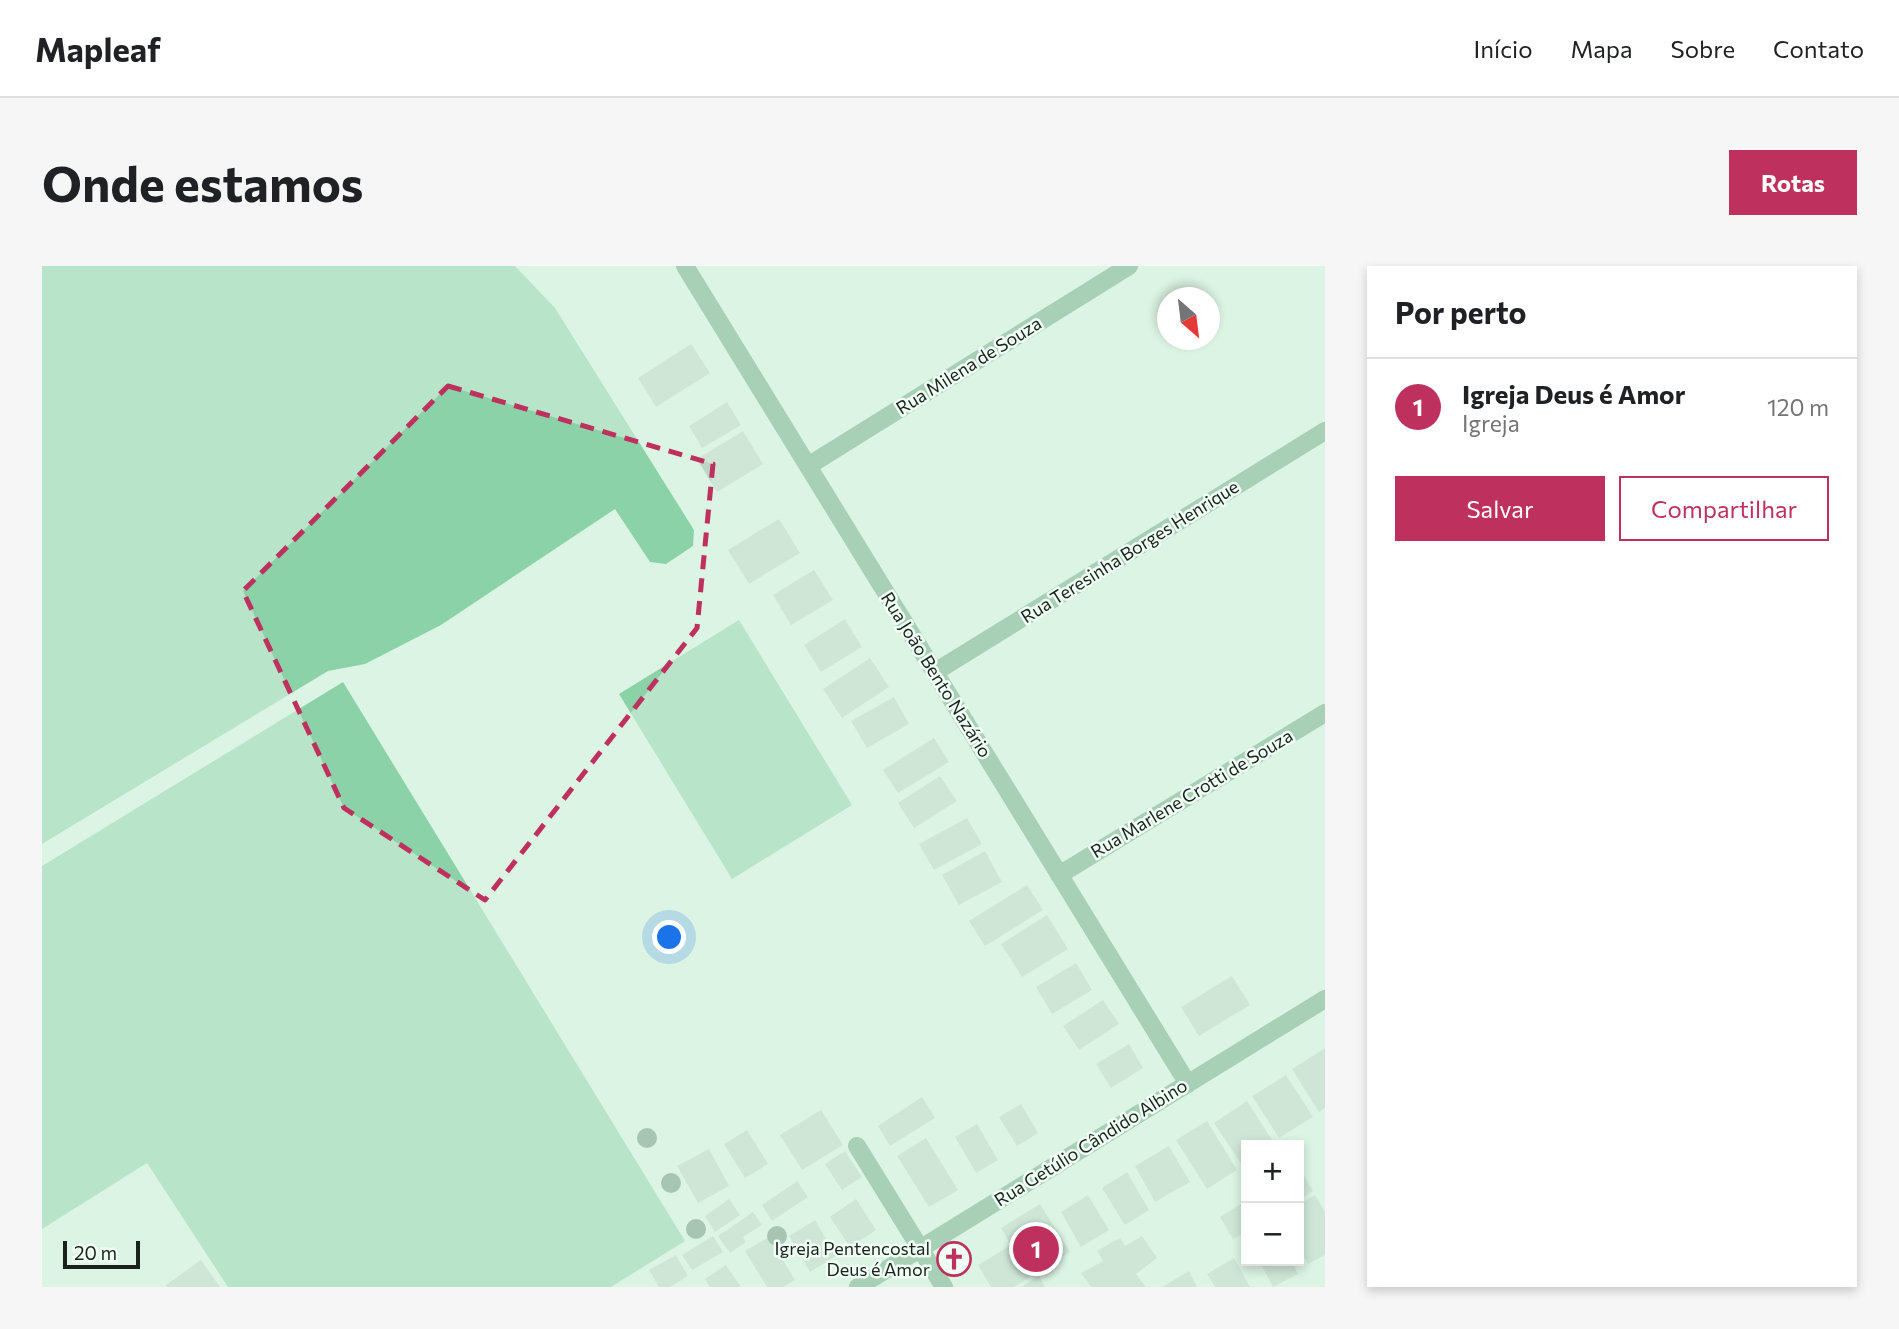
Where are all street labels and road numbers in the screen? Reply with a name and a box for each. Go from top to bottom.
street label: Rua Milena de Souza [892,312,1045,419]
street label: Rua Teresinha Borges Henrique [1017,475,1242,627]
street label: Rua João Bento Nazário [877,588,997,761]
street label: Rua Marlene Crotti de Souza [1087,724,1296,862]
street label: Rua Getúlio Cândido Albino [990,1074,1191,1211]

